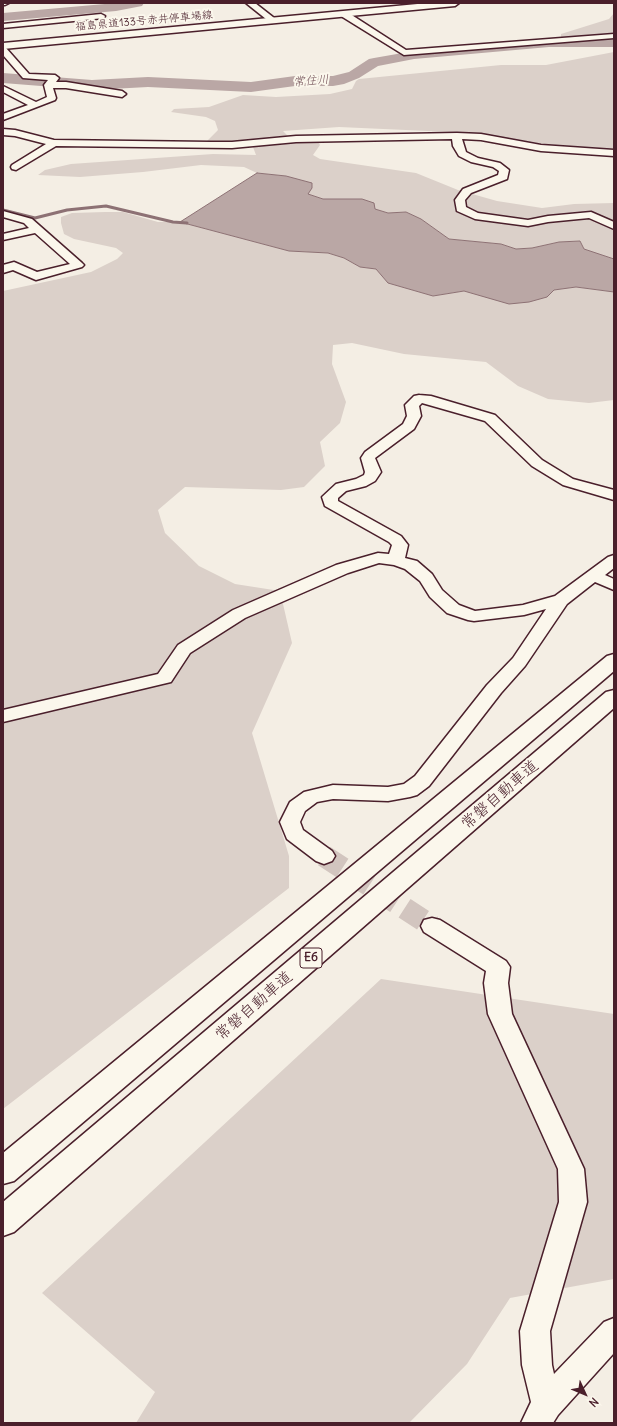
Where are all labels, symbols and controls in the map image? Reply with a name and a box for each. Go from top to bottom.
street label: 福島県道133号赤井停車場線 [75,8,213,34]
water label: 常住川 [292,72,330,90]
street label: 常磐自動車道 [457,756,543,834]
road number: E6 [300,948,322,968]
street label: 常磐自動車道 [211,967,297,1045]
north arrow [565,1374,605,1414]
text: N [586,1395,601,1410]

